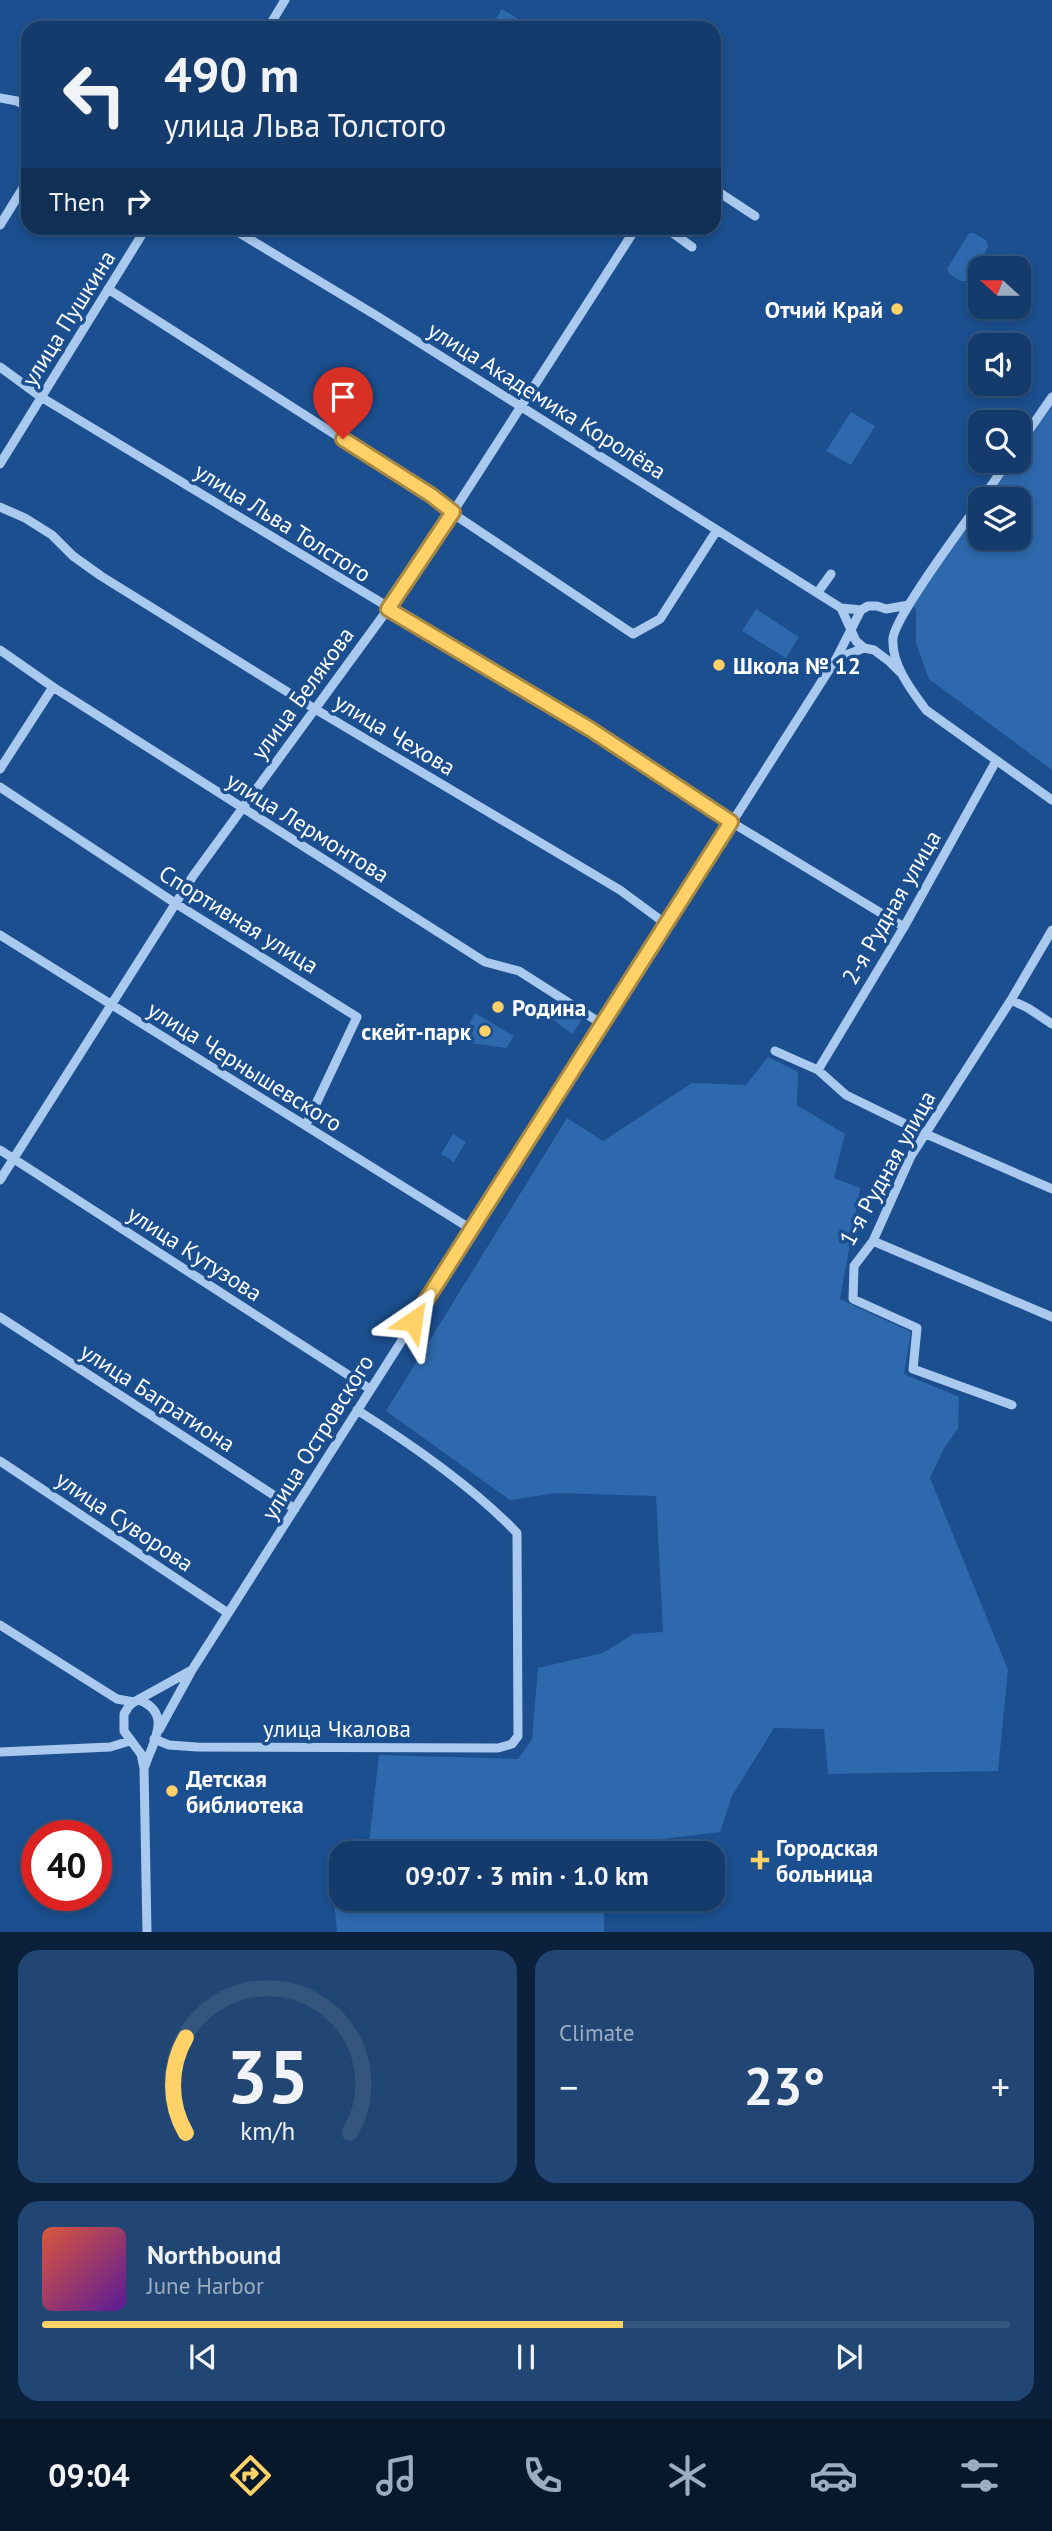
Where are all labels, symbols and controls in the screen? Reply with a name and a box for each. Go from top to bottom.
text: 490 m [164,42,299,106]
icon: left [49,49,140,140]
text: улица Льва Толстого [164,104,446,146]
icon: right [119,182,157,220]
text: Then [49,185,105,218]
street label: улица Пушкина [15,245,121,391]
north arrow [968,256,1031,318]
map controls [968,256,1031,550]
place label: Отчий Край [765,295,883,324]
marker: Отчий Край [889,301,905,317]
street label: улица Академика Королёва [422,315,672,485]
button: sound [968,333,1031,396]
pin [313,367,373,439]
icon: arrive [324,378,362,416]
button: search [968,410,1031,473]
street label: улица Льва Толстого [189,456,377,588]
button: layers [968,487,1031,550]
street label: улица Белякова [244,621,360,765]
place label: Школа № 12 [733,651,861,680]
marker: Школа № 12 [711,657,727,673]
street label: улица Чехова [329,686,461,782]
street label: улица Лермонтова [221,765,395,889]
street label: 2-я Рудная улица [835,825,947,989]
street label: Спортивная улица [154,858,324,980]
place label: Родина [512,993,586,1022]
street label: улица Чернышевского [142,994,348,1138]
marker: Родина [490,999,506,1015]
place label: скейт-парк [361,1017,472,1046]
marker: скейт-парк [477,1023,493,1039]
street label: 1-я Рудная улица [832,1085,942,1251]
street label: улица Кутузова [122,1199,268,1307]
position arrow [376,1284,450,1358]
street label: улица Багратиона [75,1336,241,1458]
street label: улица Островского [254,1349,380,1525]
street label: улица Суворова [51,1464,199,1578]
street label: улица Чкалова [263,1714,411,1743]
place label: Детская библиотека [186,1764,304,1819]
marker: Детская библиотека [164,1783,180,1799]
speed limit sign: 40 [21,1820,112,1911]
place label: Городская больница [776,1833,878,1888]
marker: Городская больница [750,1850,770,1870]
text: 09:07 · 3 min · 1.0 km [405,1859,649,1892]
text: Climate [559,2018,634,2047]
text: 35 [226,2029,309,2123]
text: 23° [744,2052,825,2119]
text: − [559,2062,578,2111]
text: + [991,2062,1010,2111]
text: km/h [240,2114,295,2146]
text: Northbound [147,2238,281,2271]
text: June Harbor [147,2271,264,2300]
icon: previous [184,2338,222,2376]
icon: pause [507,2338,545,2376]
icon: next [830,2338,868,2376]
icon: directions [226,2451,275,2500]
icon: music [372,2451,421,2500]
icon: phone [518,2451,567,2500]
icon: climate [663,2451,712,2500]
icon: car [809,2451,858,2500]
icon: filters [955,2451,1004,2500]
text: 09:04 [48,2454,130,2496]

